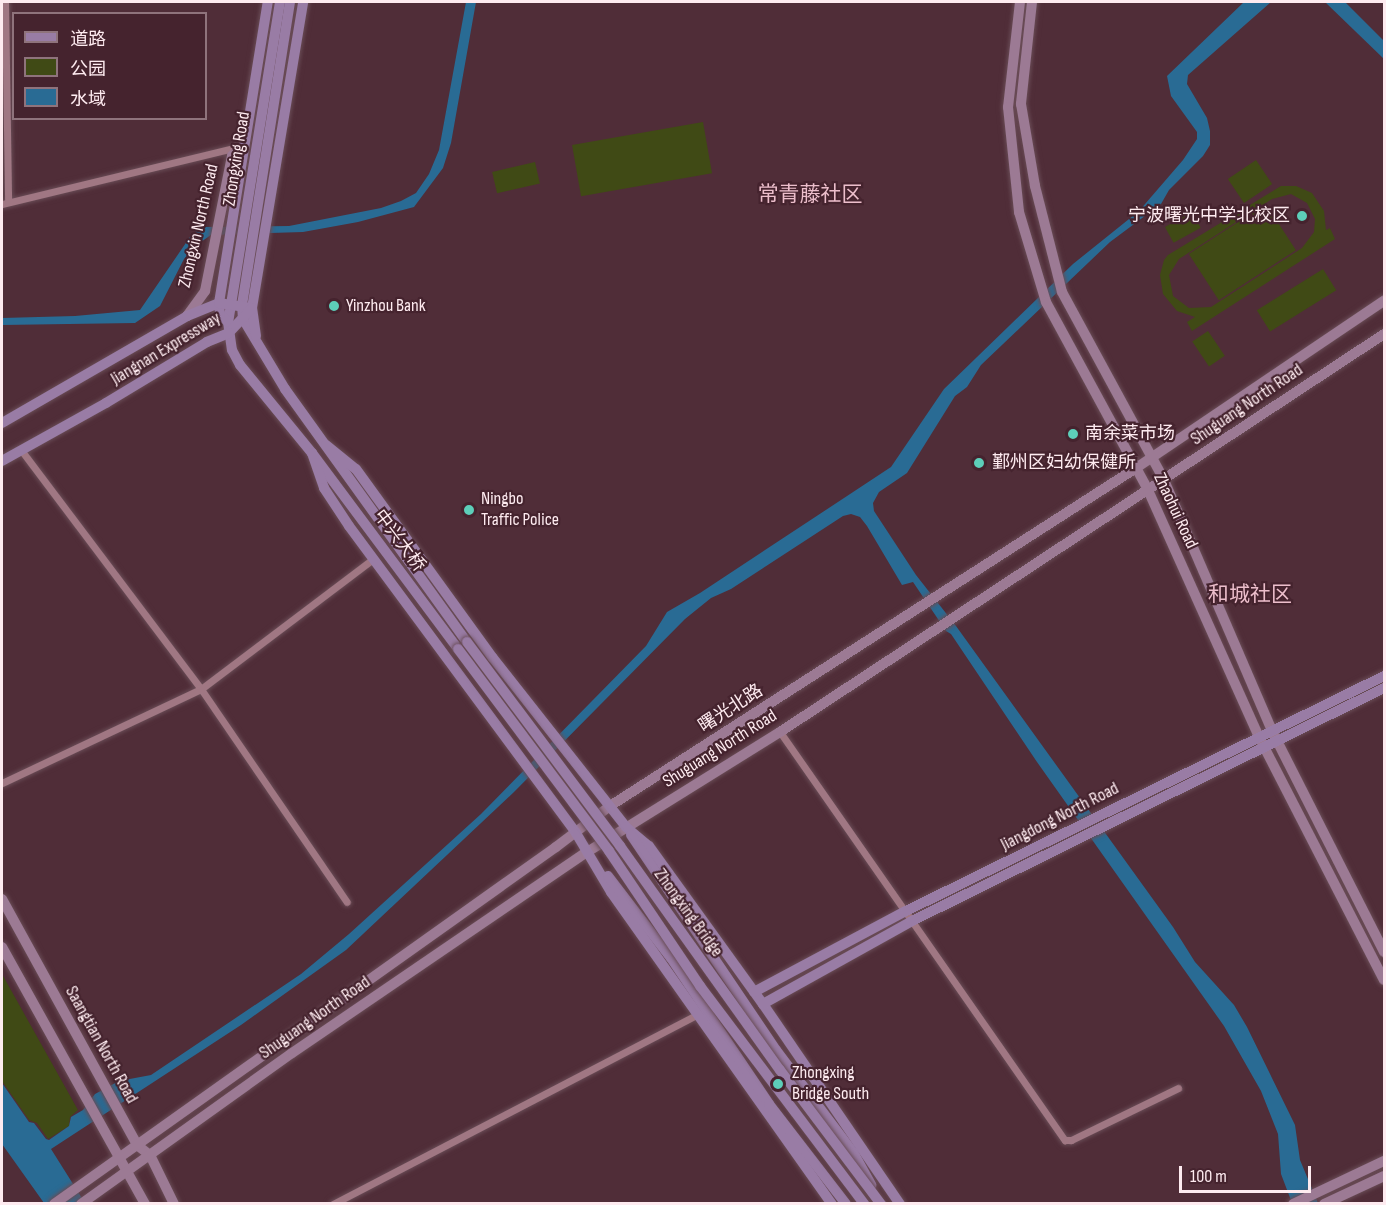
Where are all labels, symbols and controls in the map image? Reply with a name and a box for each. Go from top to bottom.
legend [12,12,207,120]
text: 道路 [70,29,106,50]
text: 公园 [70,59,106,80]
text: 水域 [70,89,106,110]
street label: Zhongxing Road [219,110,255,208]
street label: Zhongxin North Road [174,162,224,290]
district label: 常青藤社区 [758,182,862,208]
place label: 宁波曙光中学北校区 [1128,205,1290,227]
marker: 宁波曙光中学北校区 [1295,209,1309,223]
place label: Yinzhou Bank [346,295,426,317]
marker: Yinzhou Bank [327,299,341,313]
street label: Jiangnan Expressway [107,308,225,390]
street label: Shuguang North Road [1187,360,1307,450]
place label: 南余菜市场 [1085,423,1175,445]
marker: 南余菜市场 [1066,427,1080,441]
place label: 鄞州区妇幼保健所 [992,452,1136,474]
marker: 鄞州区妇幼保健所 [970,454,988,472]
street label: Zhaohui Road [1148,470,1202,552]
place label: Ningbo Traffic Police [481,489,559,532]
marker: Ningbo Traffic Police [462,503,476,517]
street label: 中兴大桥 [369,506,429,576]
district label: 和城社区 [1208,582,1292,608]
street label: 曙光北路 [695,680,767,738]
street label: Shuguang North Road [659,705,781,793]
street label: Jiangdong North Road [997,778,1123,856]
street label: Zhongxing Bridge [649,865,727,961]
street label: Shuguang North Road [255,972,375,1064]
street label: Saangtian North Road [60,983,142,1107]
place label: Zhongxing Bridge South [792,1063,869,1106]
marker: Zhongxing Bridge South [769,1075,787,1093]
scale bar [1182,1154,1314,1192]
text: 100 m [1190,1166,1227,1187]

